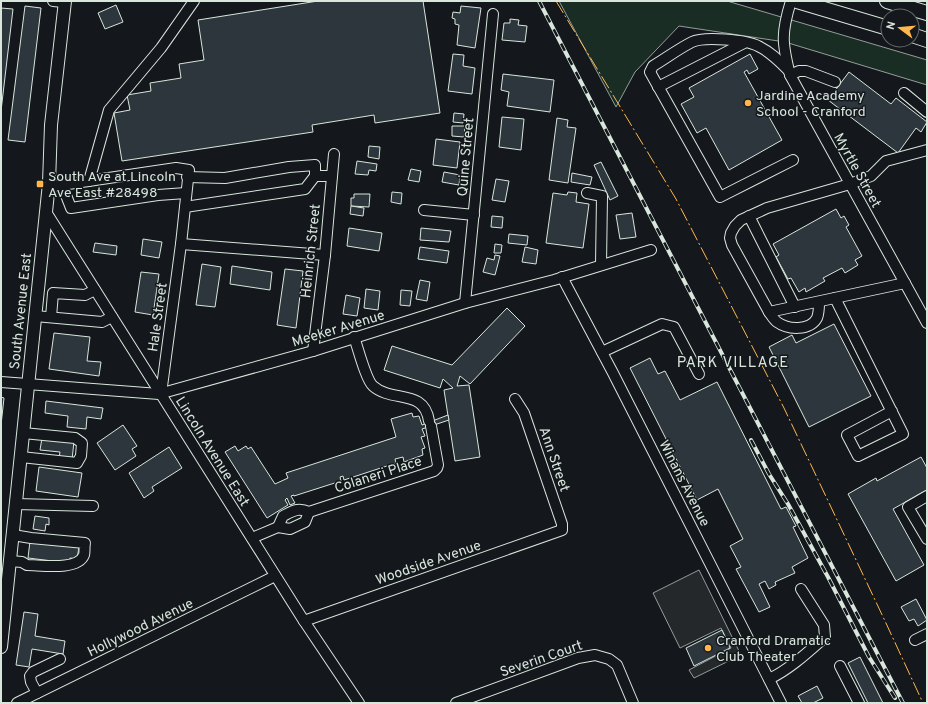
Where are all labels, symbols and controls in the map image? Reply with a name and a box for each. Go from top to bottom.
north arrow [880,8,920,48]
text: N [884,20,899,31]
place label: Jardine Academy School - Cranford [756,88,866,121]
marker: Jardine Academy School - Cranford [743,98,753,108]
street label: Quine Street [455,117,478,197]
street label: Myrtle Street [829,131,884,211]
place label: South Ave at Lincoln Ave East #28498 [48,169,176,202]
marker: South Ave at Lincoln Ave East #28498 [35,179,45,189]
street label: Heinrich Street [298,203,325,299]
street label: South Avenue East [7,252,36,370]
street label: Hale Street [145,281,172,353]
street label: Meeker Avenue [290,307,387,352]
district label: PARK VILLAGE [677,354,789,373]
street label: Lincoln Avenue East [171,394,252,510]
street label: Ann Street [535,425,573,494]
street label: Winans Avenue [655,438,713,530]
street label: Colaneri Place [333,453,424,498]
street label: Woodside Avenue [373,537,483,589]
street label: Hollywood Avenue [85,595,196,661]
place label: Cranford Dramatic Club Theater [716,633,831,666]
street label: Severin Court [498,637,585,681]
marker: Cranford Dramatic Club Theater [703,643,713,653]

